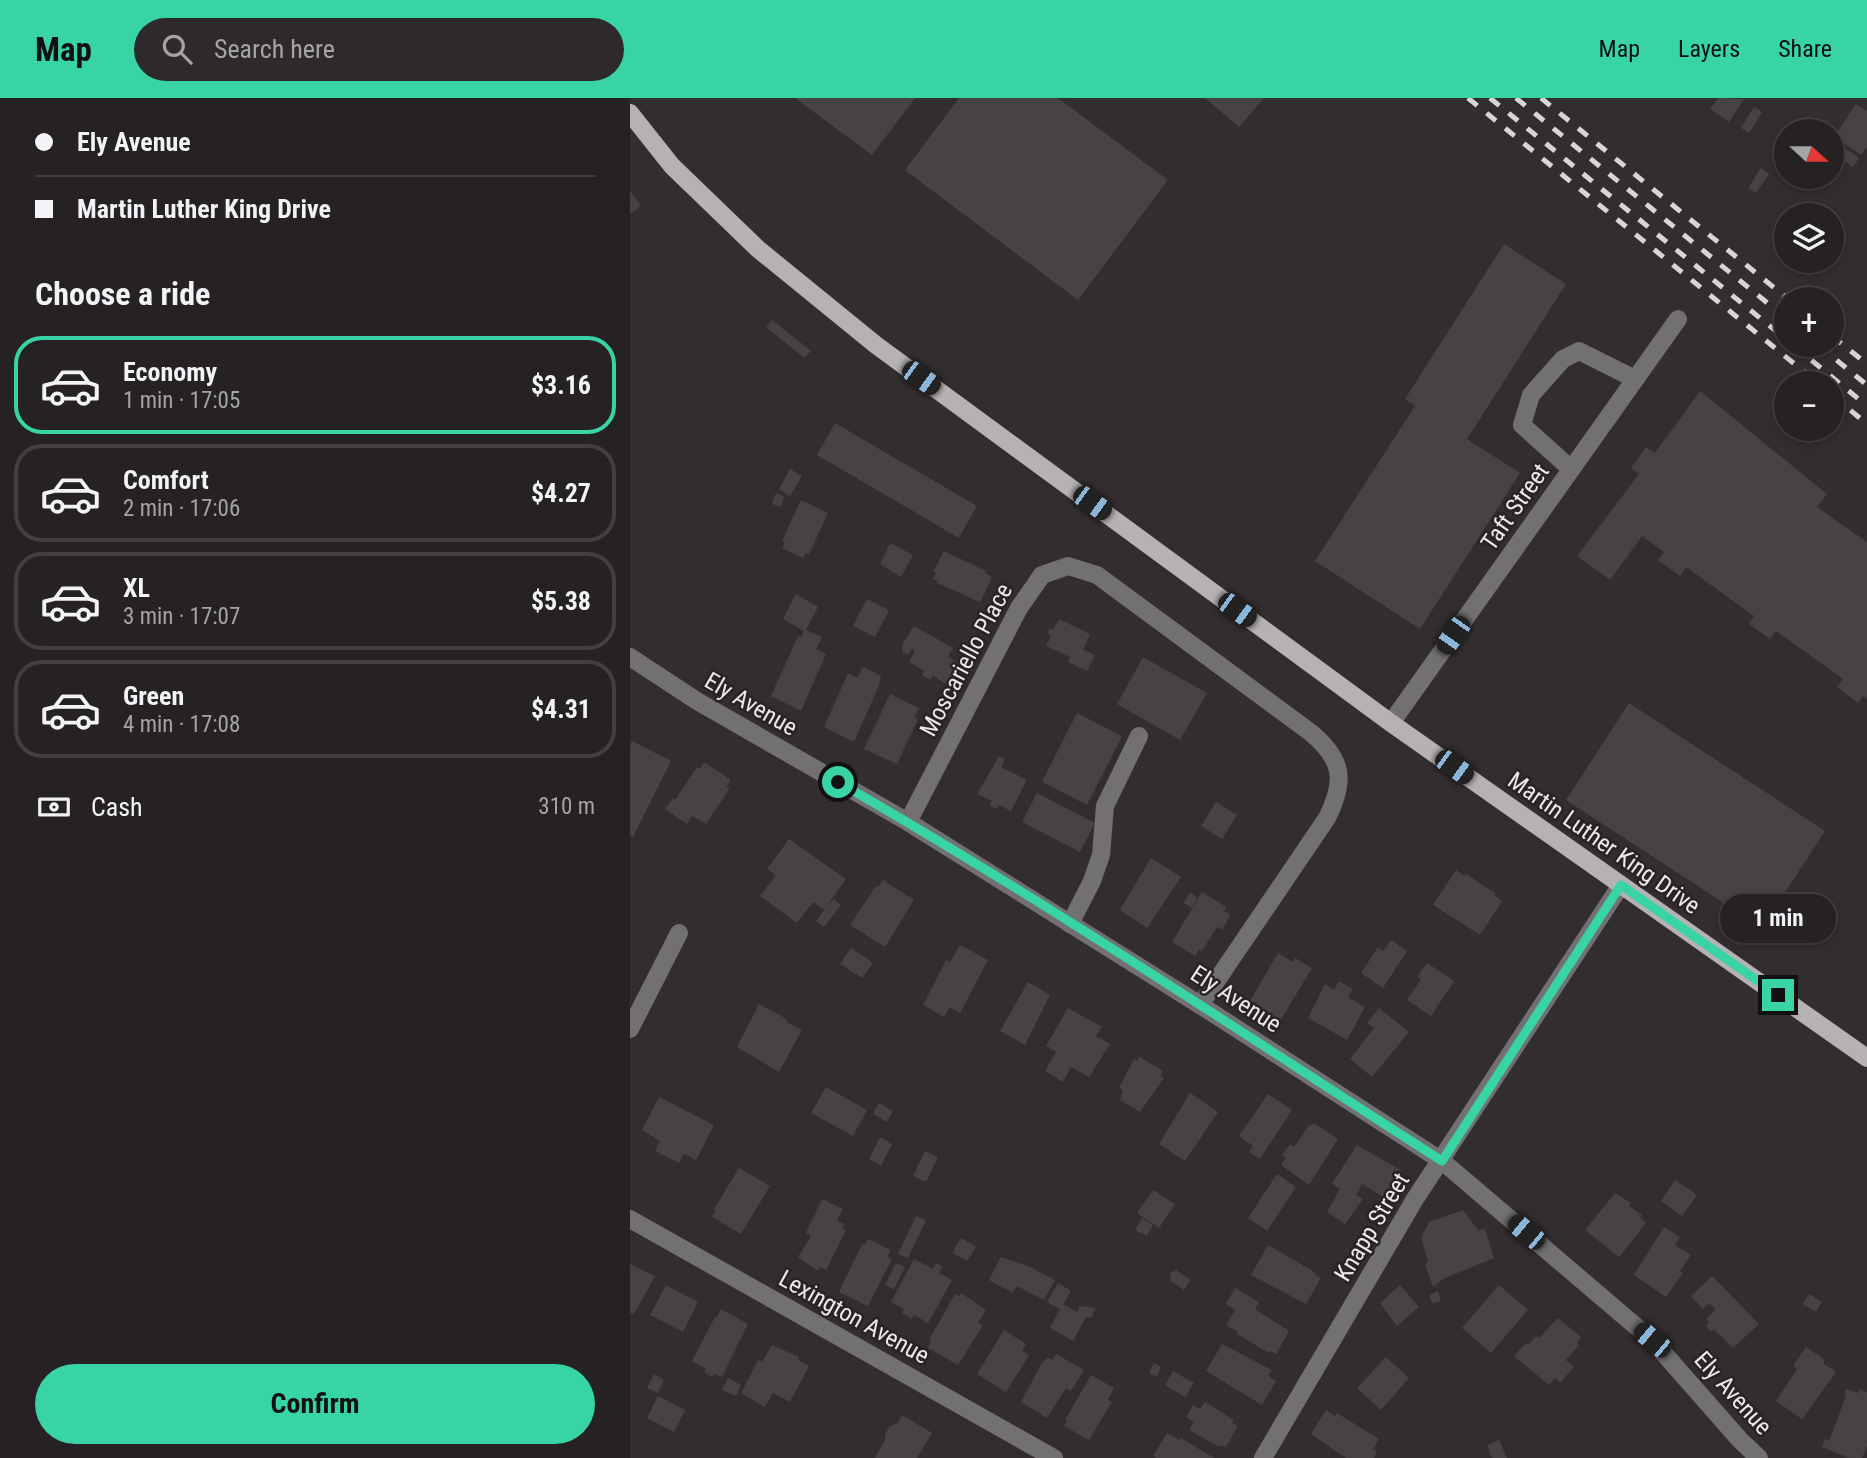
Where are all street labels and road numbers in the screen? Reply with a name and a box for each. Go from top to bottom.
street label: Taft Street [1475,458,1555,556]
street label: Moscariello Place [914,579,1018,741]
street label: Ely Avenue [700,666,802,742]
street label: Martin Luther King Drive [1503,766,1705,920]
street label: Ely Avenue [1186,959,1286,1039]
street label: Knapp Street [1329,1168,1415,1286]
street label: Lexington Avenue [774,1264,934,1370]
street label: Ely Avenue [1688,1346,1778,1440]

